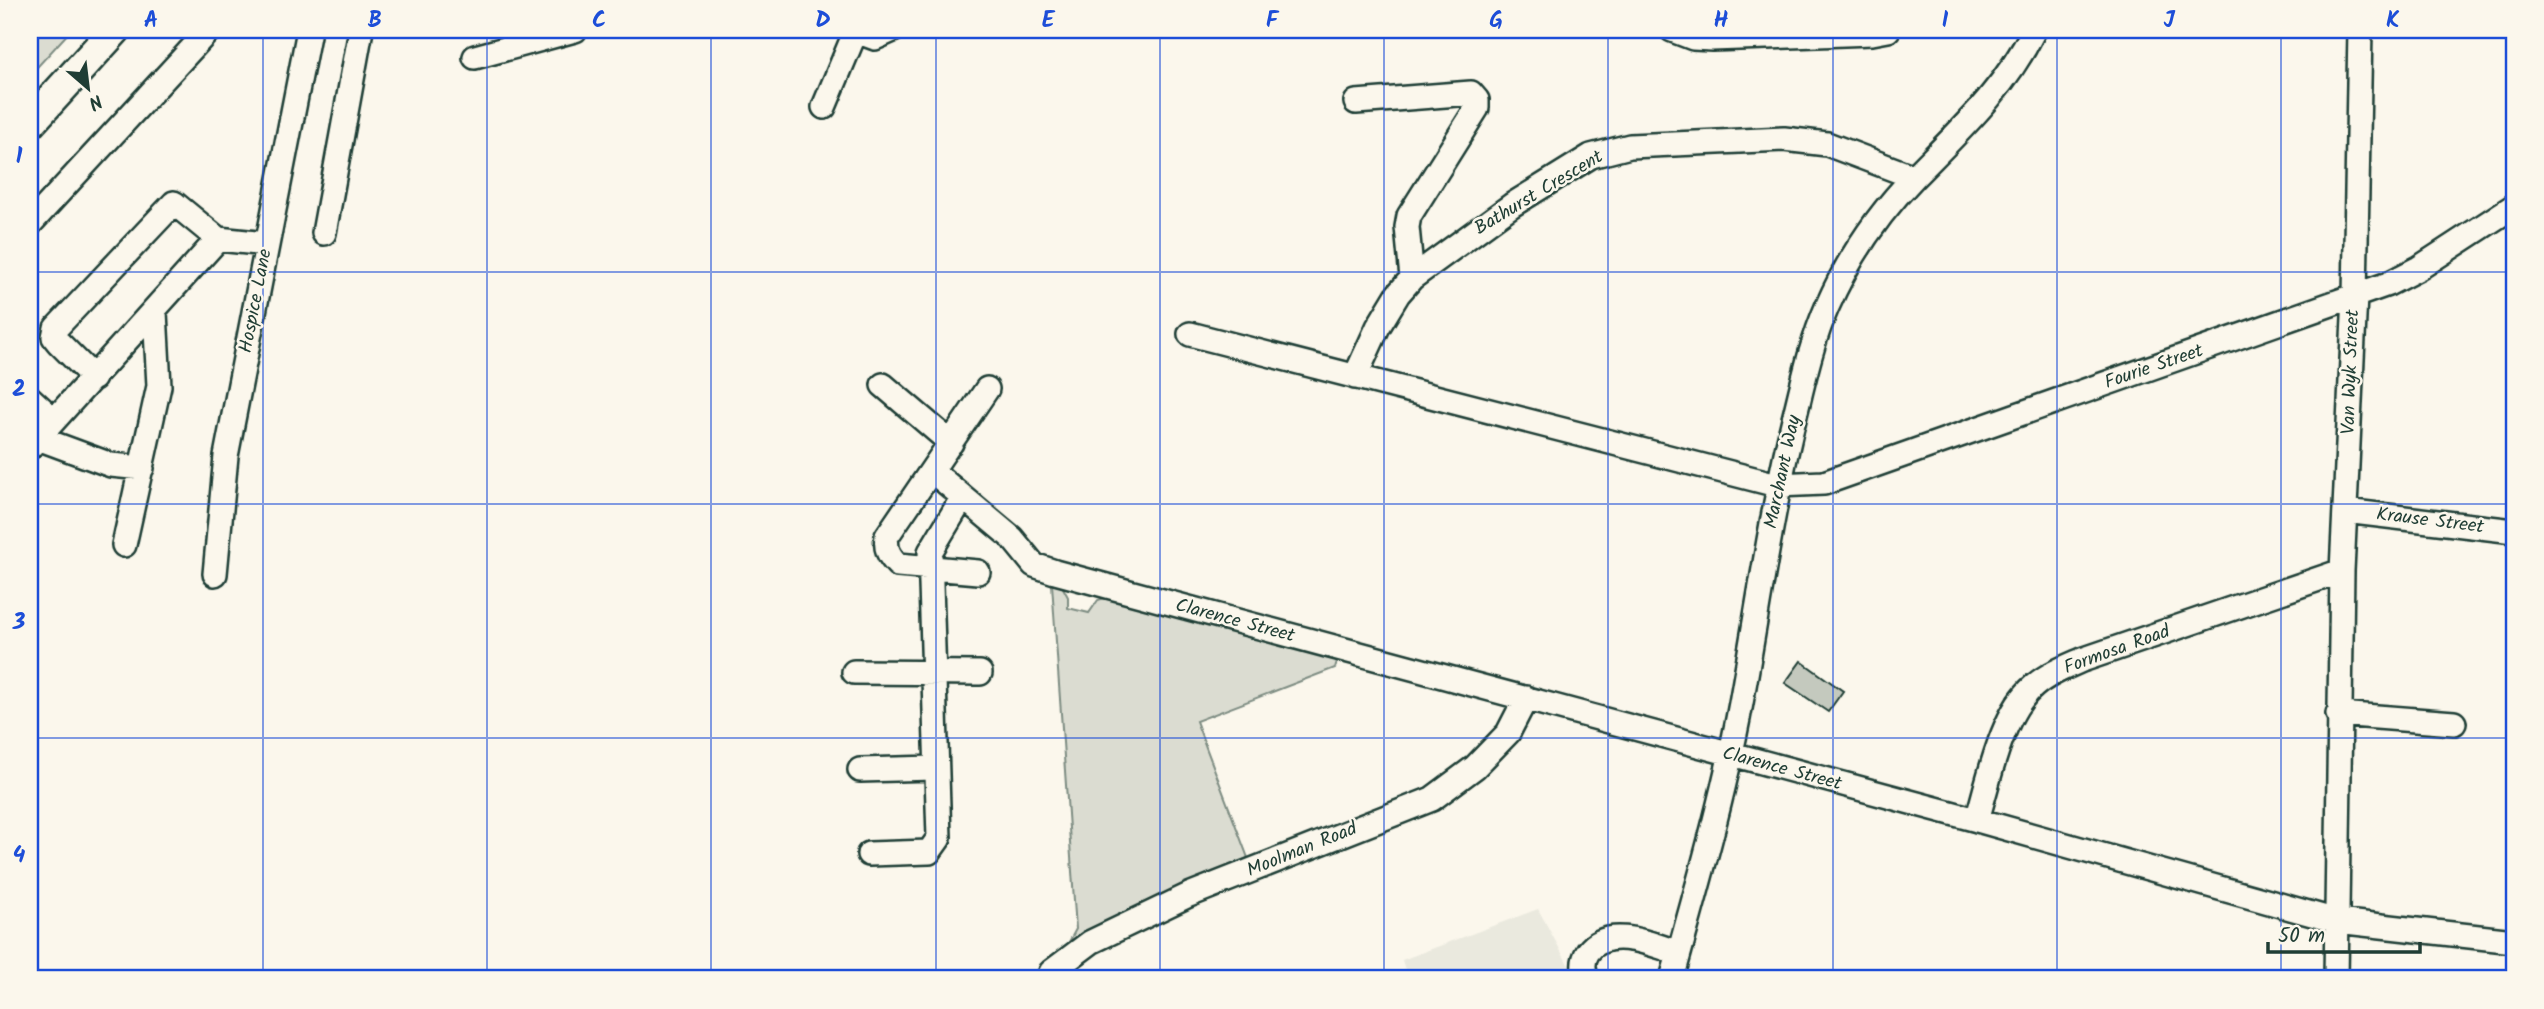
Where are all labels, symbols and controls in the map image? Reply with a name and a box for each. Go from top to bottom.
text: A [144,3,158,39]
text: B [368,3,382,39]
text: C [592,3,606,39]
text: D [815,3,831,39]
text: E [1042,3,1056,39]
text: F [1266,3,1280,39]
text: G [1489,3,1503,39]
text: H [1714,3,1729,39]
text: I [1941,3,1949,39]
text: J [2163,3,2175,39]
text: K [2386,3,2400,39]
north arrow [52,52,122,122]
text: N [83,85,107,117]
text: 1 [16,139,23,175]
street label: Bathurst Crescent [1469,142,1610,243]
street label: Hospice Lane [231,246,281,356]
street label: Van Wyk Street [2334,308,2368,435]
street label: Fourie Street [2100,336,2208,398]
text: 2 [12,372,26,408]
street label: Marchant Way [1756,411,1810,532]
street label: Krause Street [2375,500,2486,543]
street label: Clarence Street [1172,591,1299,652]
text: 3 [12,605,26,641]
street label: Formosa Road [2060,617,2175,683]
street label: Clarence Street [1719,739,1846,800]
street label: Moolman Road [1242,814,1362,886]
text: 4 [13,838,26,874]
scale bar [2268,911,2420,955]
text: 50 m [2278,920,2325,953]

